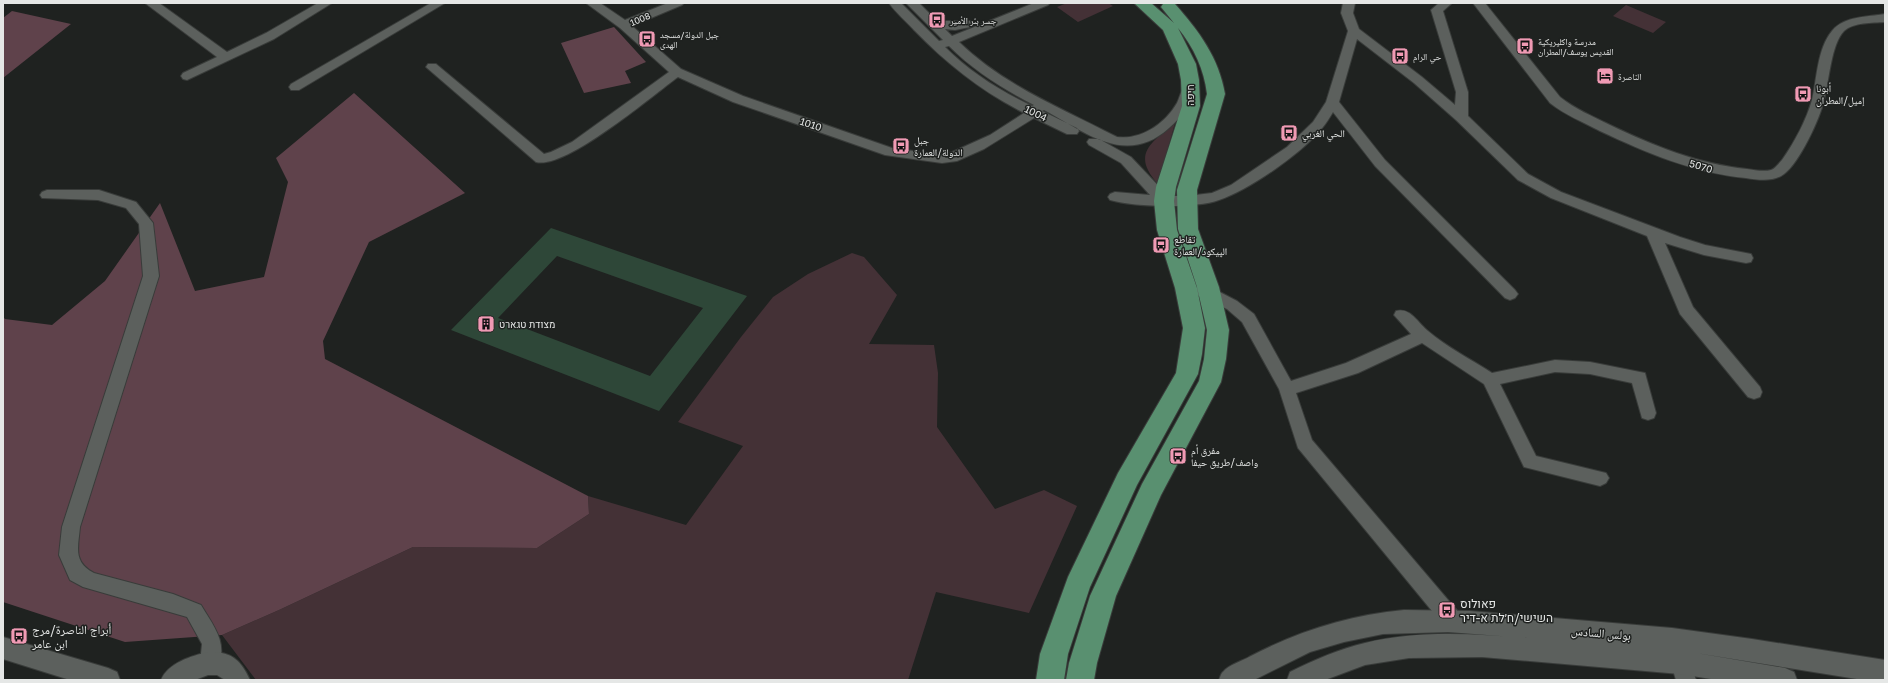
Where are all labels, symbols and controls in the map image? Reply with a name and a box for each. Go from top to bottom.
street label: 1008 [628,10,652,28]
bus stop icon: جسر بئر الأمير [927,10,947,30]
place label: جسر بئر الأمير [949,15,997,26]
bus stop icon: جبل الدولة/مسجد الهدى [637,29,657,49]
place label: جبل الدولة/مسجد الهدى [660,29,719,50]
bus stop icon: مدرسة واكليريكية القديس يوسف/المطران [1515,36,1535,56]
place label: مدرسة واكليريكية القديس يوسف/المطران [1538,36,1614,57]
bus stop icon: حي الرام [1390,46,1410,66]
place label: حي الرام [1413,51,1442,64]
hotel icon: الناصرة [1595,66,1615,86]
place label: الناصرة [1618,71,1641,82]
place label: أبونا إميل/المطران [1816,82,1865,107]
street label: חיפה [1184,84,1196,106]
bus stop icon: أبونا إميل/المطران [1793,84,1813,104]
street label: 1004 [1023,102,1049,124]
street label: 1010 [799,115,823,133]
bus stop icon: الحي الغربي [1279,123,1299,143]
place label: الحي الغربي [1302,127,1345,142]
place label: جبل الدولة/العمارة [914,134,963,158]
bus stop icon: جبل الدولة/العمارة [891,136,911,156]
street label: 5070 [1688,157,1714,175]
place label: تقاطع الپيكود/العمارة [1174,233,1227,258]
bus stop icon: تقاطع الپيكود/العمارة [1151,235,1171,255]
building icon: מצודת טגארט [476,314,496,334]
place label: מצודת טגארט [499,318,555,330]
place label: مفرق أم واصف/طريق حيفا [1191,444,1259,469]
bus stop icon: مفرق أم واصف/طريق حيفا [1168,446,1188,466]
place label: פאולוס השישי/ח׳לת א-דיר [1460,596,1553,625]
bus stop icon: פאולוס השישי/ח׳לת א-דיר [1437,600,1457,620]
place label: أبراج الناصرة/مرج ابن عامر [31,622,111,651]
street label: بولس السادس [1570,623,1632,643]
bus stop icon: أبراج الناصرة/مرج ابن عامر [9,626,29,646]

